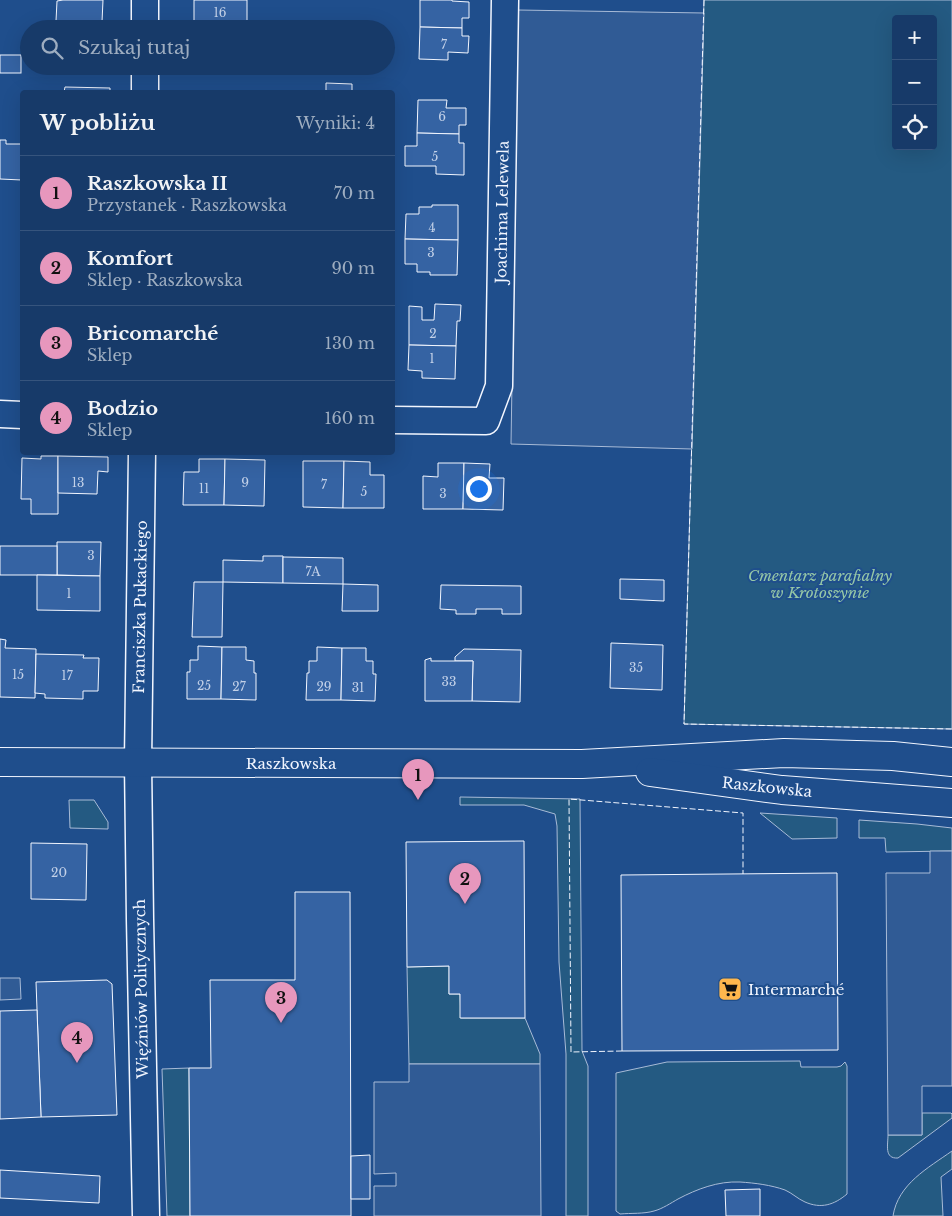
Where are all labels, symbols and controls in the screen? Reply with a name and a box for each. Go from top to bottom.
house number: 16 [213,5,227,20]
map controls [892,15,937,150]
button: + [892,15,937,60]
search box [20,20,395,75]
icon: search [38,34,66,62]
text: Szukaj tutaj [78,36,190,59]
house number: 7 [441,37,448,52]
button: − [892,60,937,105]
button: locate [892,105,937,150]
house number: 6 [438,109,446,124]
text: W pobliżu [40,110,155,136]
text: Wyniki: 4 [296,113,375,133]
street label: Joachima Lelewela [491,140,513,286]
house number: 5 [432,149,439,164]
text: Raszkowska II [87,172,228,195]
text: 1 [53,183,59,203]
text: 70 m [334,183,375,203]
text: Przystanek · Raszkowska [87,195,287,215]
house number: 4 [428,220,436,235]
house number: 3 [427,245,435,260]
text: Komfort [87,247,173,270]
text: 2 [51,258,61,278]
text: 90 m [332,258,375,278]
text: Sklep · Raszkowska [87,270,243,290]
text: Bricomarché [87,322,218,345]
house number: 2 [429,326,437,341]
text: 3 [51,333,61,353]
text: 130 m [325,333,375,353]
text: Sklep [87,345,132,365]
house number: 1 [429,351,435,366]
text: Bodzio [87,397,158,420]
text: 4 [51,408,61,428]
text: 160 m [324,408,375,428]
text: Sklep [87,420,132,440]
house number: 13 [72,475,84,490]
house number: 9 [241,475,249,490]
your location [466,476,492,502]
house number: 7 [321,477,328,492]
house number: 11 [199,481,209,496]
house number: 5 [361,484,368,499]
house number: 3 [439,486,447,501]
street label: Franciszka Pukackiego [129,520,151,694]
house number: 3 [87,548,95,563]
house number: 7A [306,564,321,579]
park label: Cmentarz parafialny w Krotoszynie [748,566,892,602]
house number: 1 [66,586,72,601]
house number: 35 [629,660,643,675]
house number: 15 [12,667,24,682]
house number: 17 [61,668,74,683]
house number: 33 [442,674,456,689]
house number: 25 [197,678,211,693]
house number: 27 [232,679,247,694]
house number: 29 [316,679,332,694]
house number: 31 [352,680,364,695]
street label: Raszkowska [246,754,337,773]
pin: 1 [402,759,434,800]
street label: Raszkowska [721,773,814,801]
pin: 2 [449,863,481,904]
house number: 20 [51,865,67,880]
street label: Więźniów Politycznych [130,899,152,1080]
supermarket icon: Intermarché [717,976,743,1002]
place label: Intermarché [748,980,844,999]
pin: 3 [265,982,297,1023]
pin: 4 [61,1022,93,1063]

